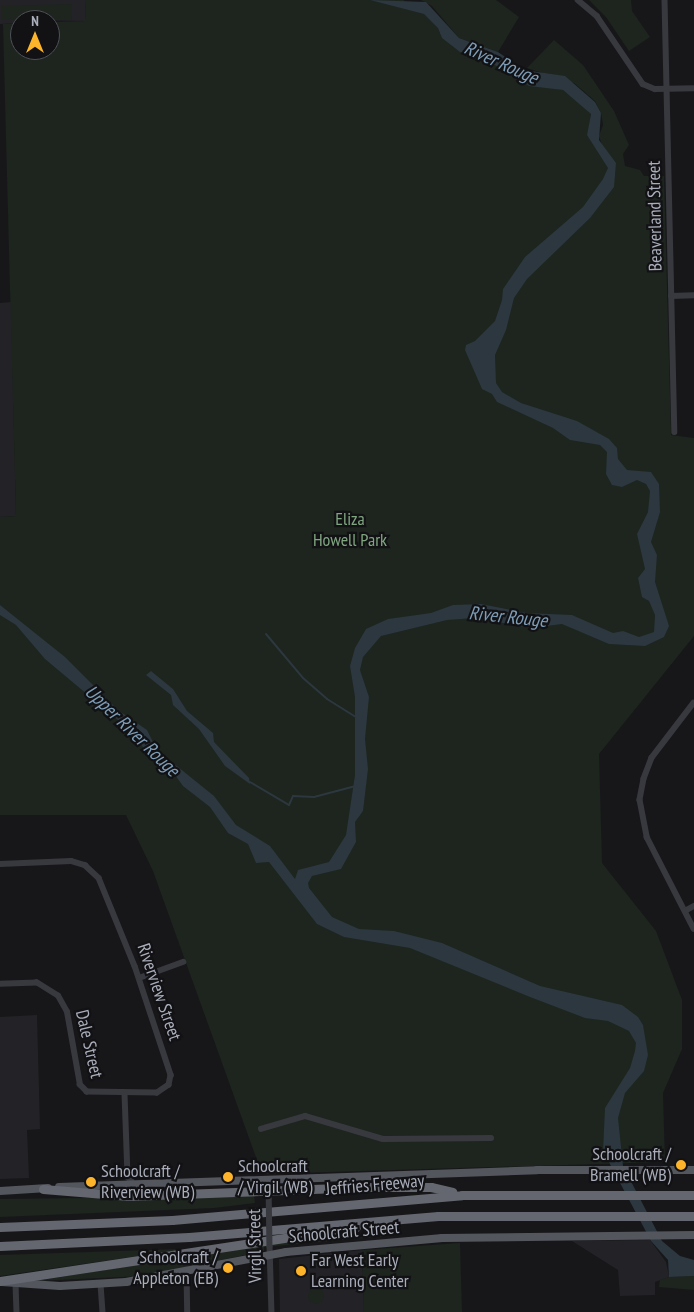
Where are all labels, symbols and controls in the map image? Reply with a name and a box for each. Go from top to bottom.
north arrow [10,10,60,60]
text: N [31,12,39,30]
water label: River Rouge [460,37,542,89]
street label: Beaverland Street [643,161,667,271]
park label: Eliza Howell Park [313,509,387,552]
water label: River Rouge [468,602,548,632]
water label: Upper River Rouge [80,680,184,782]
street label: Riverview Street [132,940,186,1044]
street label: Dale Street [71,1008,107,1080]
place label: Schoolcraft / Bramell (WB) [590,1144,671,1186]
place label: Schoolcraft / Virgil (WB) [238,1156,313,1198]
marker: Schoolcraft / Bramell (WB) [675,1159,687,1171]
place label: Schoolcraft / Riverview (WB) [101,1161,194,1204]
street label: Jeffries Freeway [325,1170,425,1200]
marker: Schoolcraft / Virgil (WB) [222,1171,234,1183]
marker: Schoolcraft / Riverview (WB) [85,1176,97,1188]
street label: Virgil Street [244,1209,266,1283]
street label: Schoolcraft Street [288,1216,400,1248]
place label: Schoolcraft / Appleton (EB) [133,1247,218,1290]
place label: Far West Early Learning Center [311,1250,409,1292]
marker: Schoolcraft / Appleton (EB) [222,1262,234,1274]
marker: Far West Early Learning Center [295,1265,307,1277]

